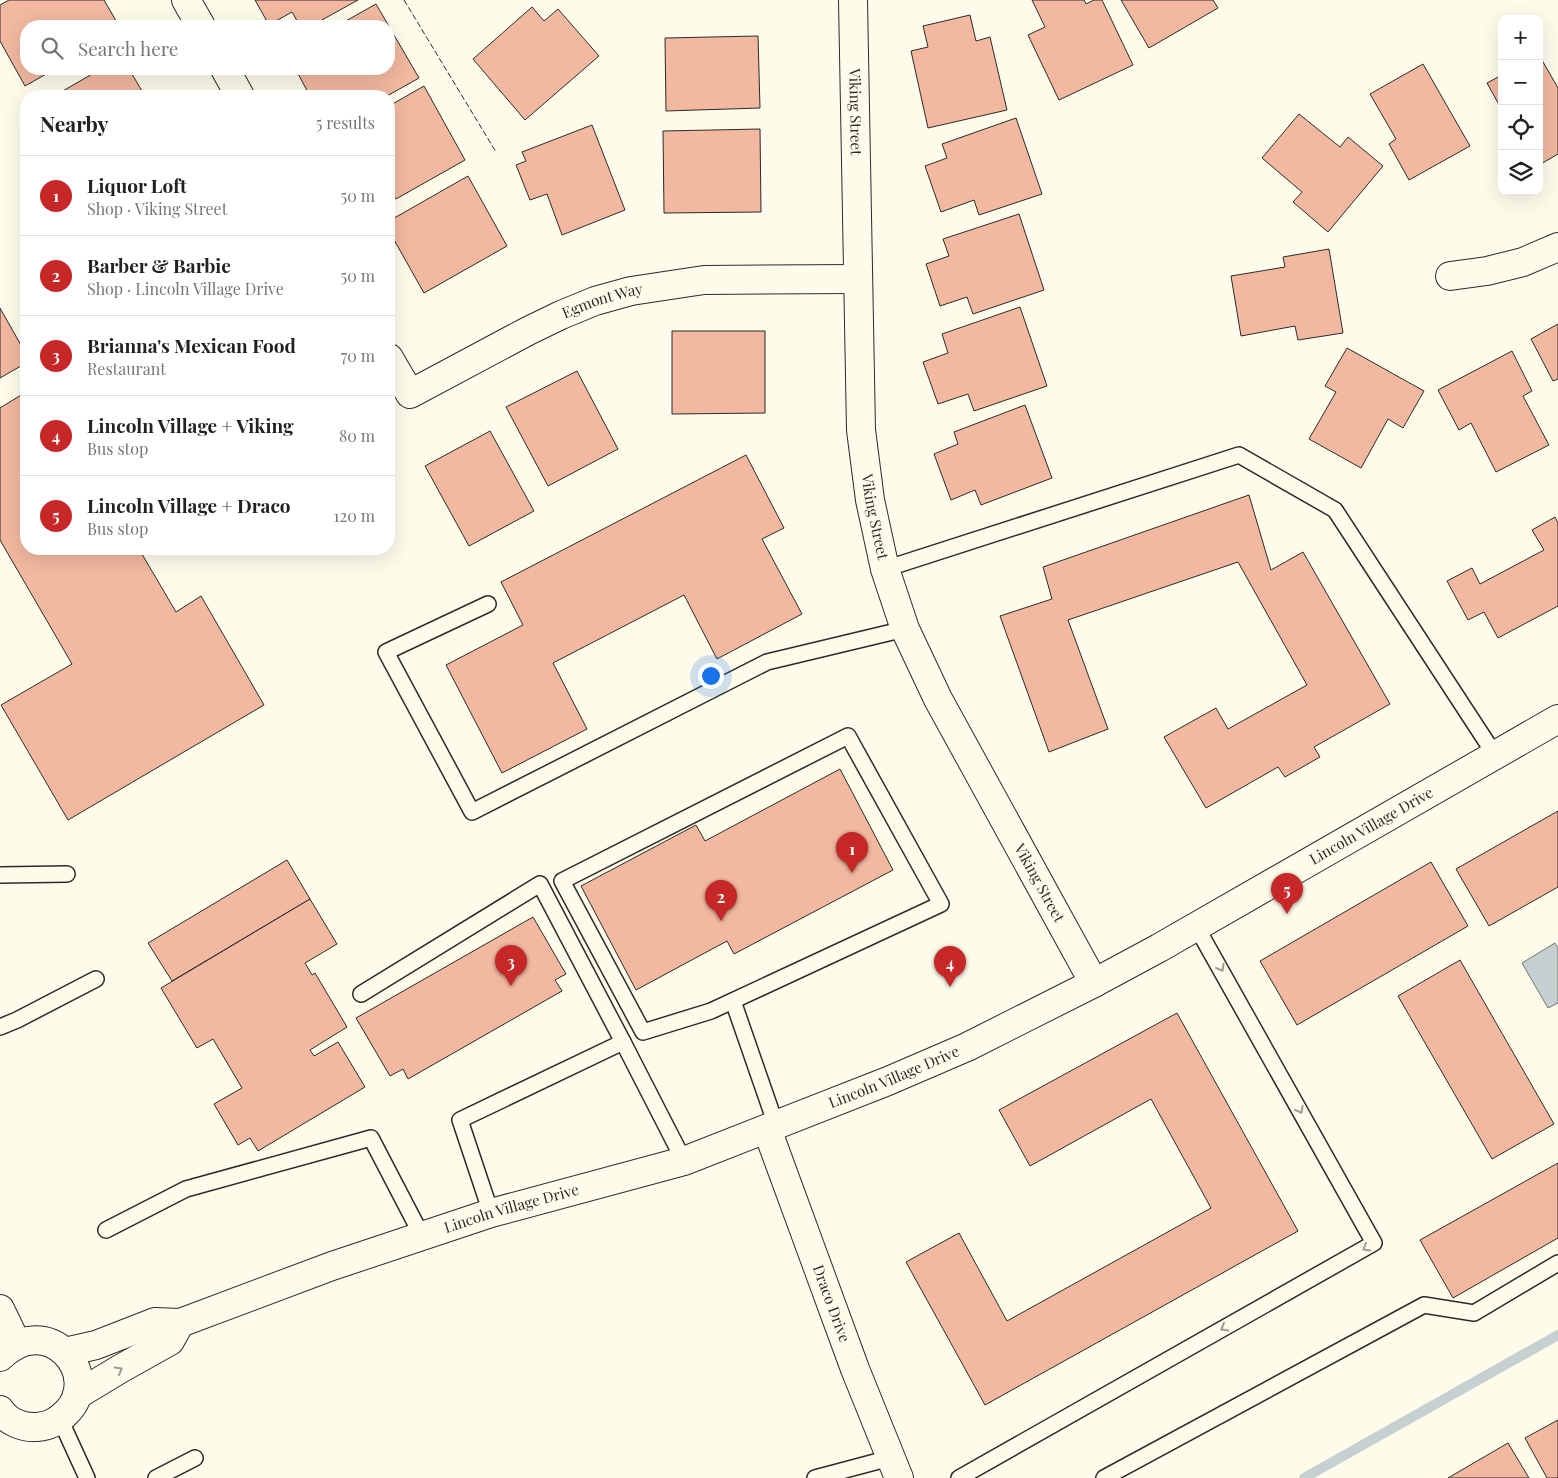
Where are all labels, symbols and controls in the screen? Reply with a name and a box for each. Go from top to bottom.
map controls [1498,15,1543,195]
button: + [1498,15,1543,60]
search box [20,20,395,75]
icon: search [38,34,66,62]
text: Search here [78,35,178,61]
button: − [1498,60,1543,105]
street label: Viking Street [845,67,867,156]
button: locate [1498,105,1543,150]
text: Nearby [40,109,109,137]
text: 5 results [316,112,375,133]
button: layers [1498,150,1543,195]
text: Liquor Loft [87,172,187,198]
text: 1 [53,185,59,206]
text: 50 m [341,185,375,206]
text: Shop · Viking Street [87,198,227,219]
text: Barber & Barbie [87,252,231,278]
text: 2 [52,265,60,286]
text: 50 m [341,265,375,286]
text: Shop · Lincoln Village Drive [87,278,284,299]
street label: Egmont Way [559,278,644,323]
text: Brianna's Mexican Food [87,332,296,358]
text: 3 [52,345,60,366]
text: 70 m [341,345,375,366]
text: Restaurant [87,358,166,379]
text: Lincoln Village + Viking [87,412,293,438]
text: 4 [52,425,60,446]
text: 80 m [339,425,375,446]
text: Bus stop [87,438,148,459]
street label: Viking Street [858,472,894,562]
text: Lincoln Village + Draco [87,492,291,518]
text: 5 [52,505,60,526]
text: 120 m [334,505,375,526]
text: Bus stop [87,518,148,539]
your location [698,663,724,689]
street label: Lincoln Village Drive [1305,782,1436,869]
pin: 1 [836,832,868,873]
street label: Viking Street [1010,839,1070,926]
pin: 5 [1271,873,1303,914]
pin: 2 [705,880,737,921]
pin: 3 [495,945,527,986]
pin: 4 [934,946,966,987]
one-way arrow [1214,963,1224,972]
street label: Lincoln Village Drive [826,1041,962,1112]
one-way arrow [1294,1105,1304,1114]
street label: Lincoln Village Drive [441,1179,581,1237]
one-way arrow [1362,1242,1371,1252]
street label: Draco Drive [809,1262,855,1345]
one-way arrow [1221,1322,1230,1332]
one-way arrow [113,1366,122,1376]

